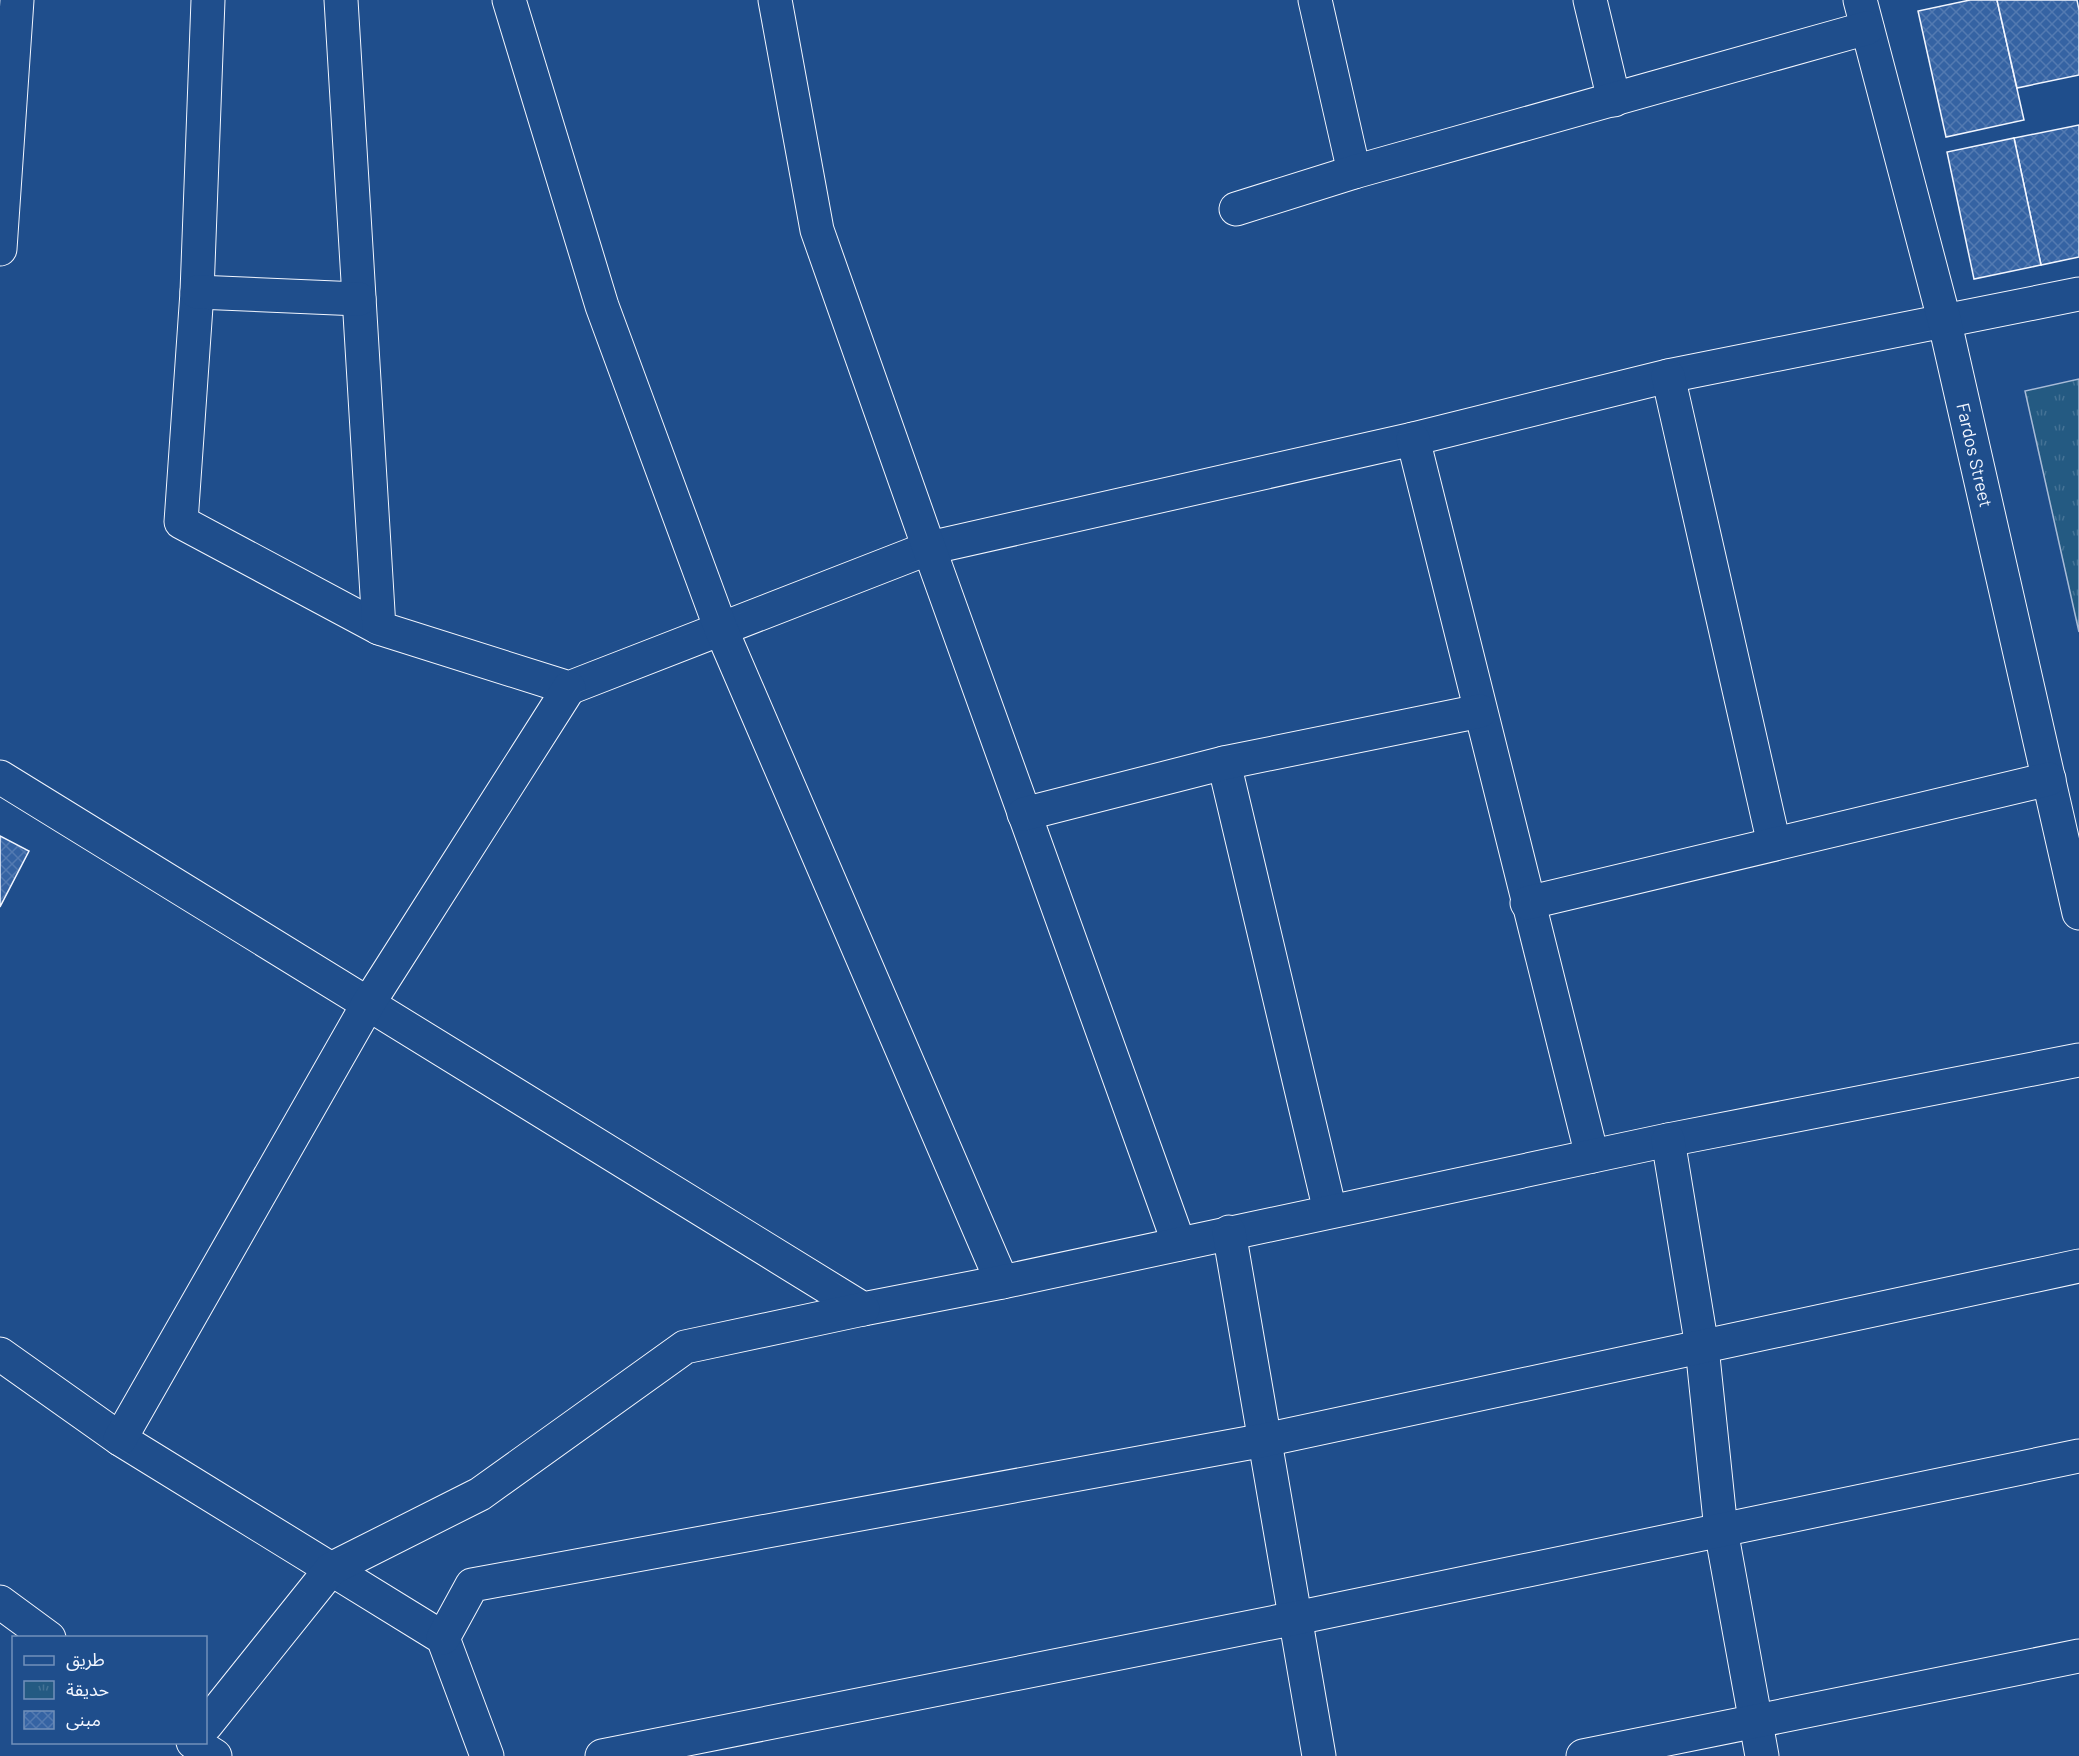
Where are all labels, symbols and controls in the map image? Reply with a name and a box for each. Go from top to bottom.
street label: Fardos Street [1952,401,1998,509]
legend [12,1636,207,1744]
text: طريق [66,1648,105,1671]
text: حديقة [66,1678,109,1700]
text: مبنى [66,1708,101,1731]

